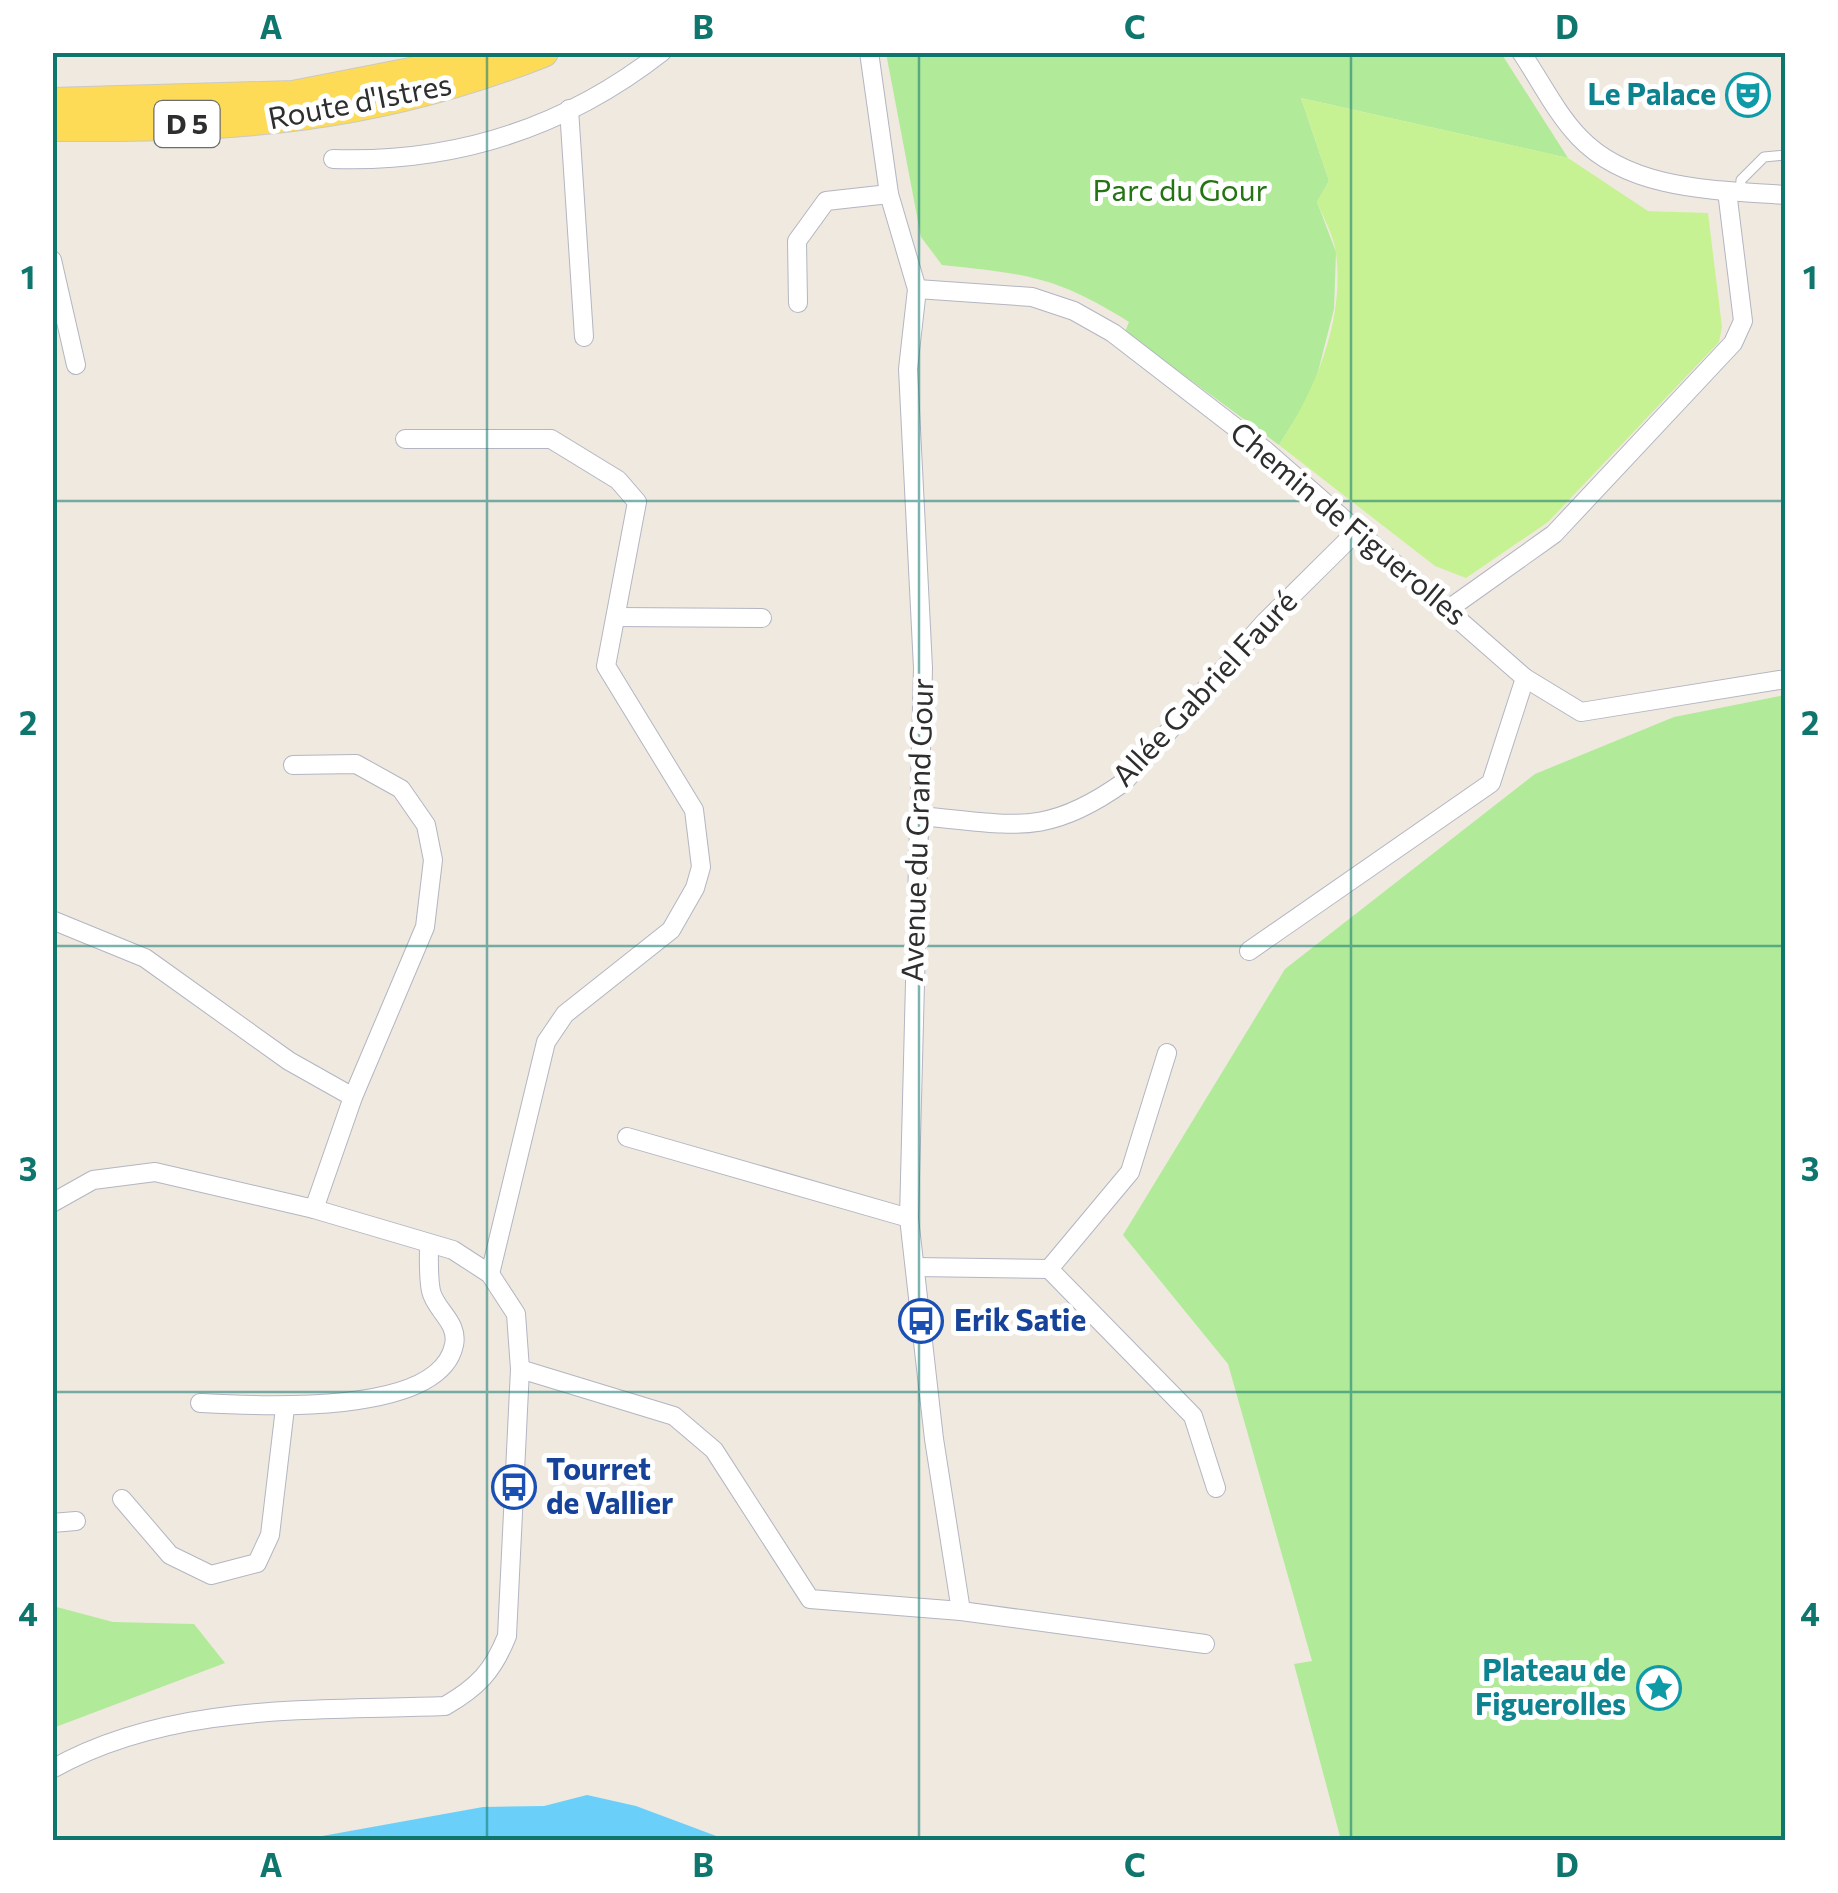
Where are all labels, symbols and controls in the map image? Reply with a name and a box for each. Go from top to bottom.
text: A [260,6,283,46]
text: B [692,6,714,46]
text: C [1124,6,1146,46]
text: D [1555,6,1579,46]
street label: Route d'Istres [265,64,454,135]
theatre icon: Le Palace [1725,72,1771,118]
place label: Le Palace [1587,74,1716,111]
road number: D 5 [154,101,220,147]
park label: Parc du Gour [1092,170,1268,207]
text: 1 [21,256,35,296]
text: 1 [1803,256,1817,296]
street label: Chemin de Figuerolles [1224,412,1475,632]
street label: Allée Gabriel Fauré [1103,582,1303,793]
street label: Avenue du Grand Gour [892,677,939,982]
text: 2 [19,702,37,742]
text: 2 [1801,702,1819,742]
text: 3 [19,1148,37,1188]
text: 3 [1801,1148,1819,1188]
bus stop icon: Erik Satie [898,1298,944,1344]
place label: Erik Satie [954,1300,1086,1337]
place label: Tourret de Vallier [546,1449,673,1520]
bus stop icon: Tourret de Vallier [491,1464,537,1510]
text: 4 [18,1593,38,1633]
text: 4 [1800,1593,1820,1633]
place label: Plateau de Figuerolles [1475,1650,1626,1721]
place icon: Plateau de Figuerolles [1636,1665,1682,1711]
text: A [260,1844,283,1884]
text: B [692,1844,714,1884]
text: C [1124,1844,1146,1884]
text: D [1555,1844,1579,1884]

